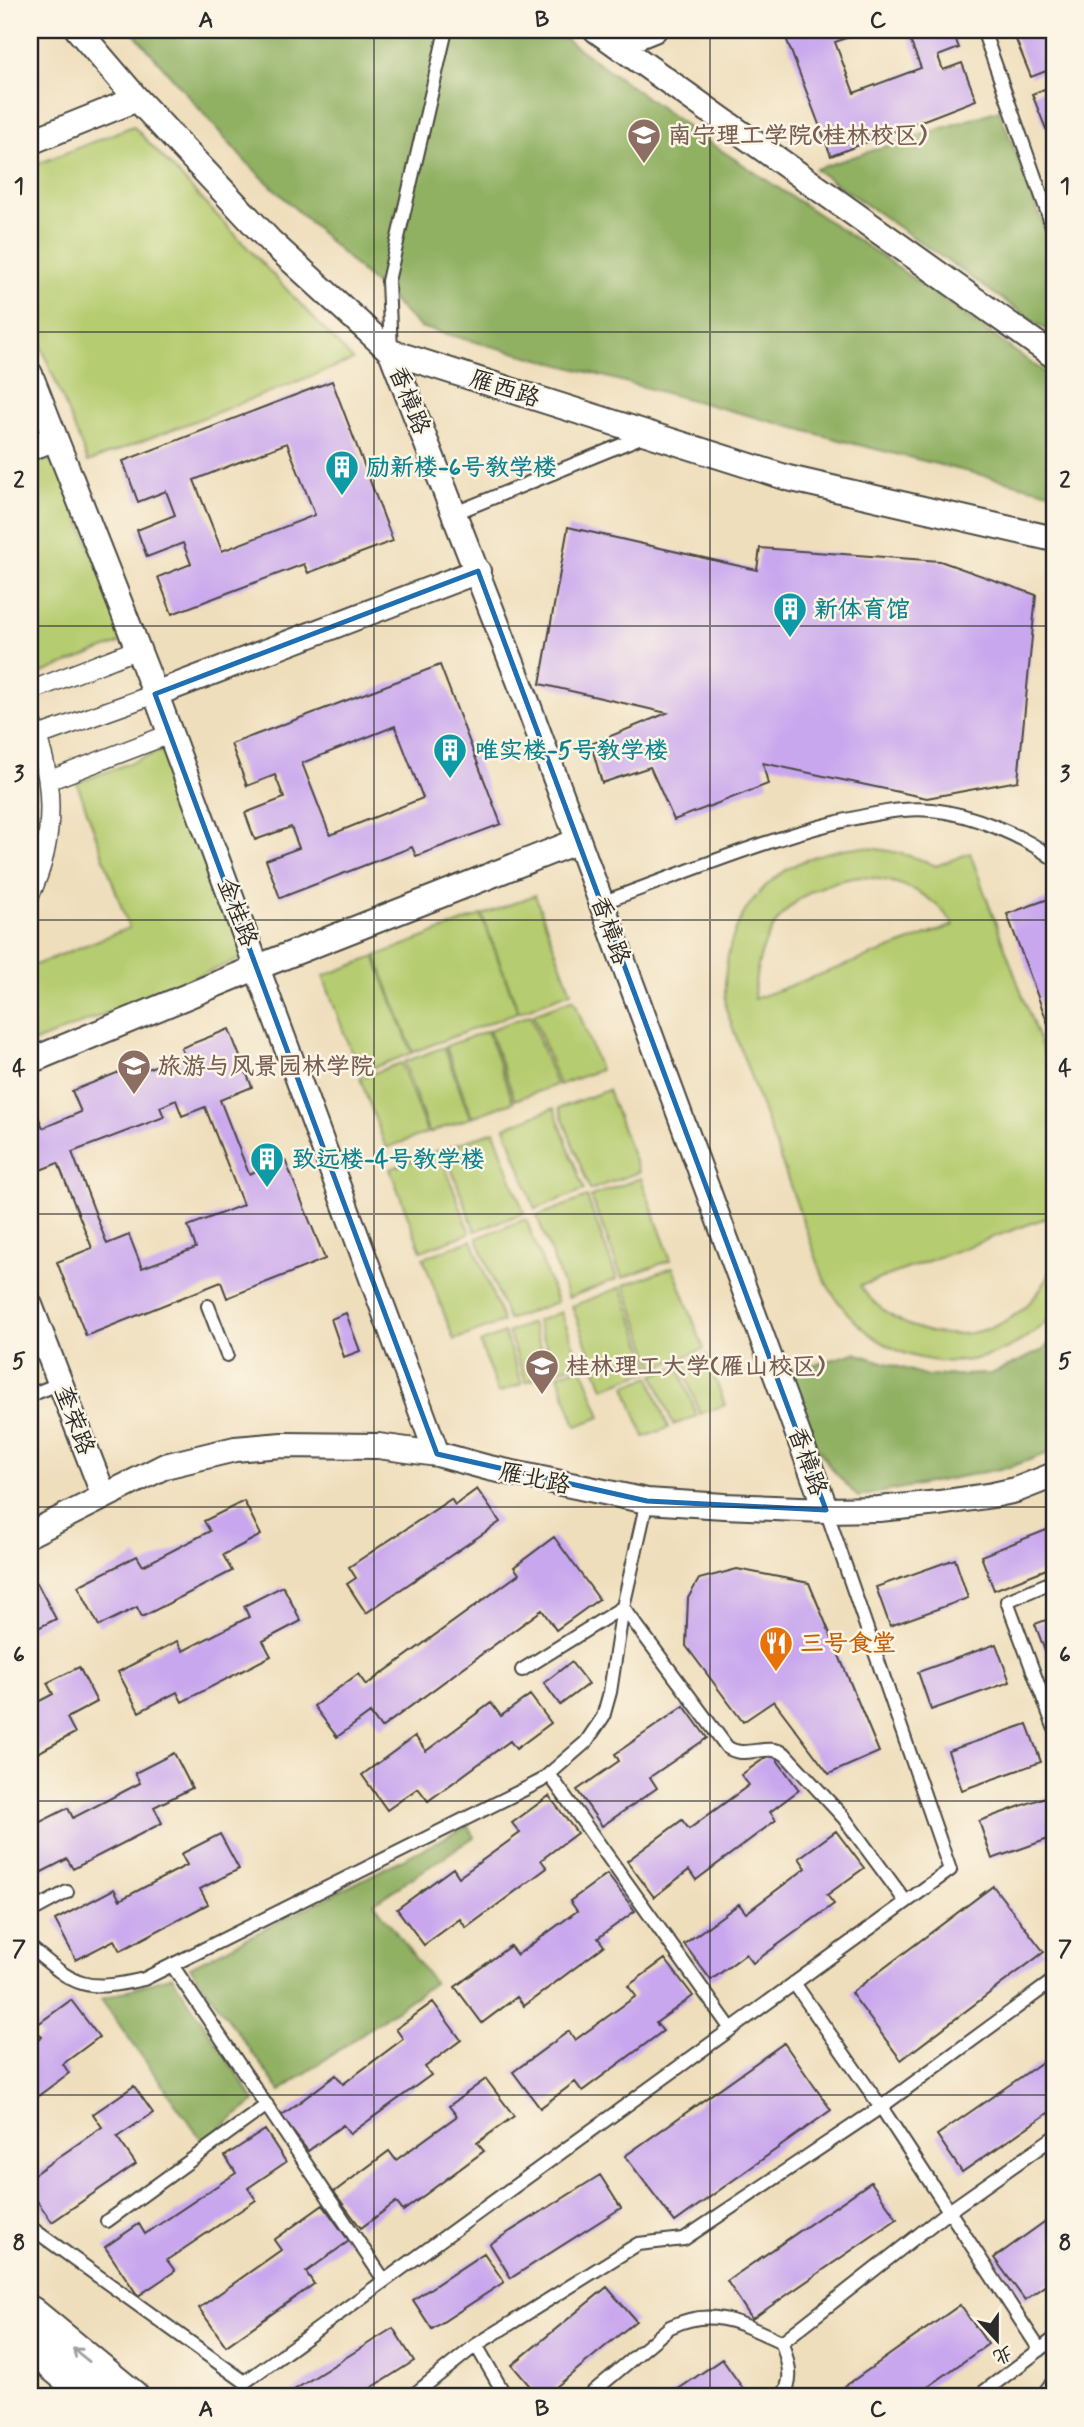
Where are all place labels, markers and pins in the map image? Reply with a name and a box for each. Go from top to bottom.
school or university icon: 南宁理工学院(桂林校区) [625,116,663,165]
place label: 南宁理工学院(桂林校区) [668,121,927,152]
building icon: 励新楼-6号教学楼 [323,448,361,497]
place label: 励新楼-6号教学楼 [366,453,557,484]
building icon: 新体育馆 [771,590,809,639]
place label: 新体育馆 [814,595,910,626]
building icon: 唯实楼-5号教学楼 [431,731,469,780]
place label: 唯实楼-5号教学楼 [475,736,668,767]
school or university icon: 旅游与风景园林学院 [115,1047,153,1096]
place label: 旅游与风景园林学院 [158,1052,374,1083]
building icon: 致远楼-4号教学楼 [248,1140,286,1189]
place label: 致远楼-4号教学楼 [292,1145,485,1176]
school or university icon: 桂林理工大学(雁山校区) [523,1347,561,1396]
place label: 桂林理工大学(雁山校区) [566,1352,825,1383]
restaurant icon: 三号食堂 [757,1624,795,1673]
place label: 三号食堂 [800,1629,896,1660]

